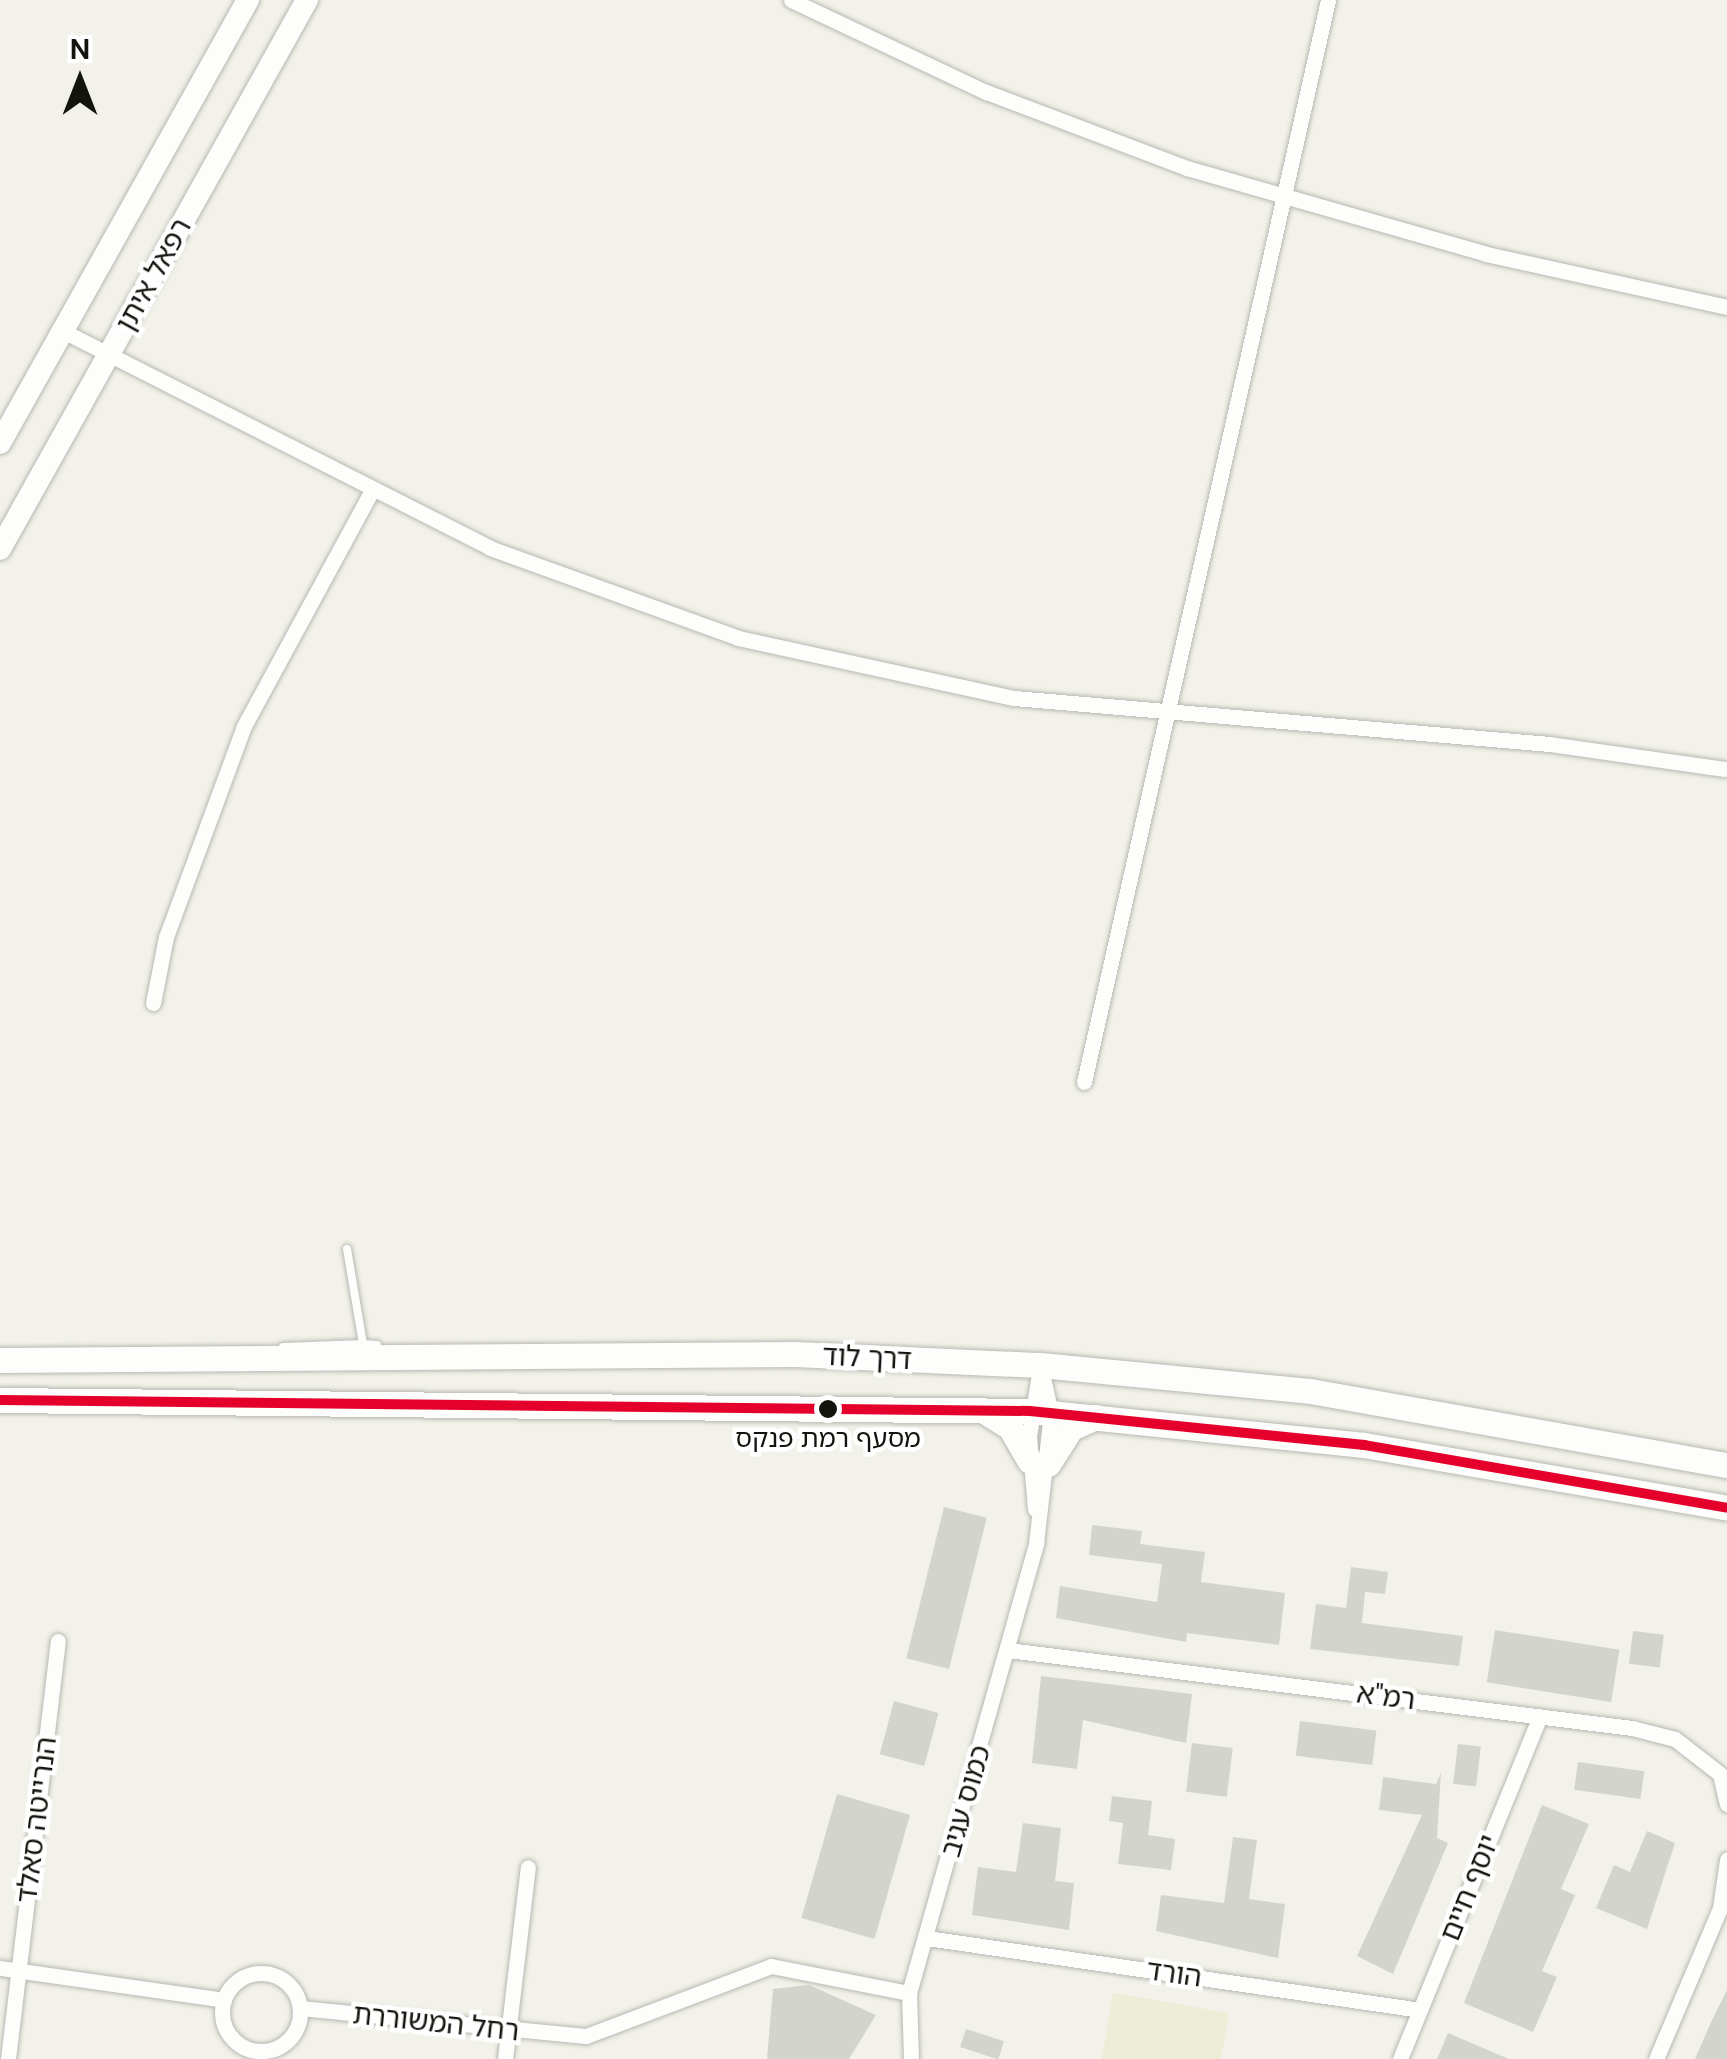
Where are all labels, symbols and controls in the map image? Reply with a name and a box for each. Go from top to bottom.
north arrow [30,30,130,130]
text: N [70,31,90,68]
street label: רפאל איתן [109,213,199,337]
street label: דרך לוד [822,1339,912,1377]
marker: מסעף רמת פנקס [818,1399,838,1419]
place label: מסעף רמת פנקס [735,1423,921,1455]
street label: רמ"א [1355,1677,1417,1717]
street label: הנרייטה סאלד [10,1735,64,1905]
street label: כמוס עגיב [934,1741,998,1861]
street label: יוסף חיים [1433,1830,1507,1946]
street label: הורד [1144,1954,1204,1994]
street label: רחל המשוררת [351,1998,521,2048]

